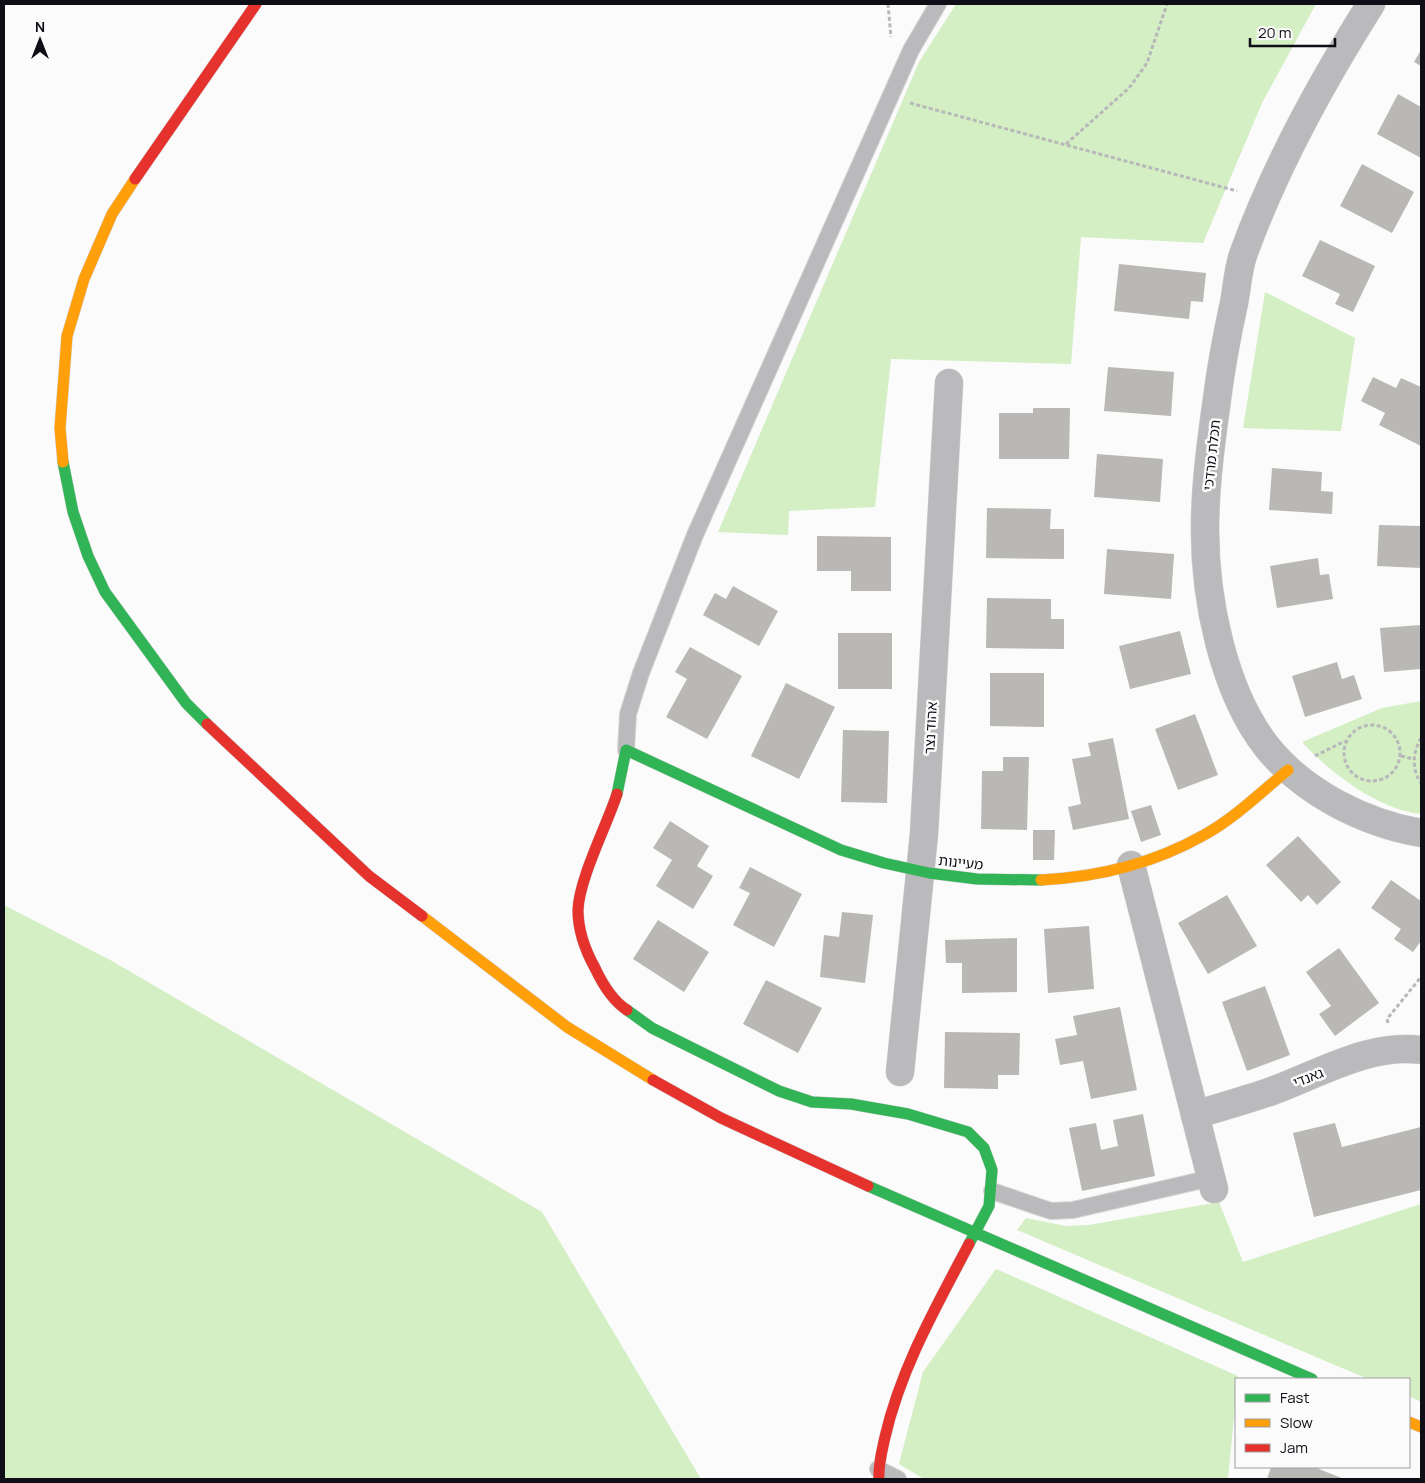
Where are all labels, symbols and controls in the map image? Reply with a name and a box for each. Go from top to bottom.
north arrow [15,15,65,65]
scale bar [1250,15,1335,47]
text: N [35,17,45,36]
text: 20 m [1258,22,1291,43]
street label: תכלת מרדכי [1198,419,1224,491]
street label: אהוד נצר [919,701,941,755]
street label: מעיינות [938,850,984,874]
street label: גאנדי [1290,1063,1326,1091]
legend [1235,1378,1410,1468]
text: Fast [1280,1387,1309,1408]
text: Slow [1280,1412,1313,1433]
text: Jam [1280,1437,1308,1458]

